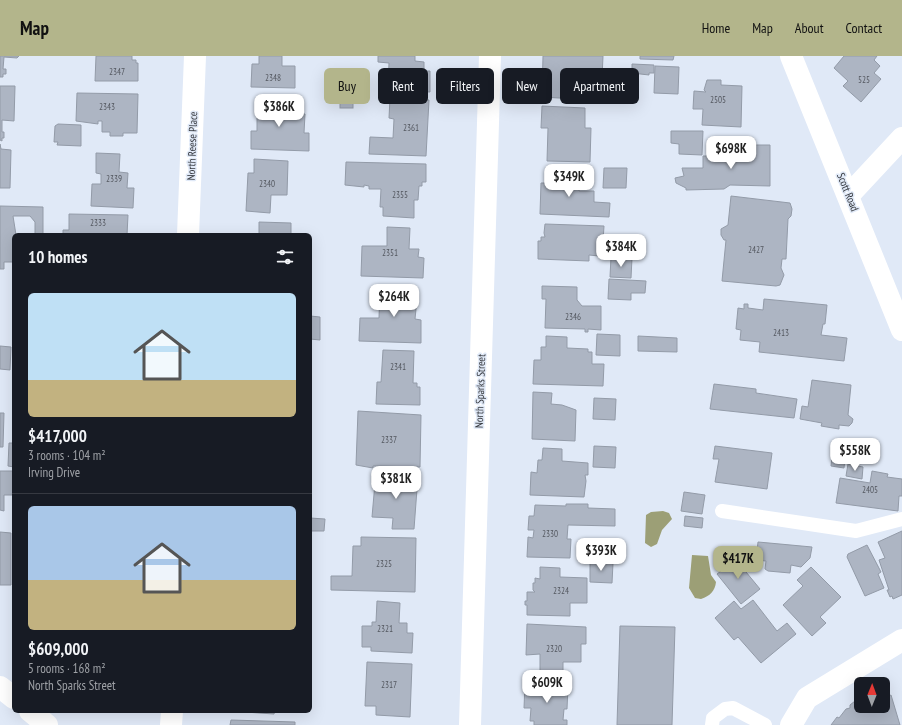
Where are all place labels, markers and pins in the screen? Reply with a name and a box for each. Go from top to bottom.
pin: $386K [251,94,307,128]
pin: $698K [703,136,759,170]
pin: $349K [541,164,597,198]
pin: $384K [593,234,649,268]
pin: $264K [366,284,422,318]
pin: $558K [827,438,883,472]
pin: $381K [368,466,424,500]
pin: $393K [573,538,629,572]
pin: $417K [710,546,766,580]
pin: $609K [519,670,575,704]

